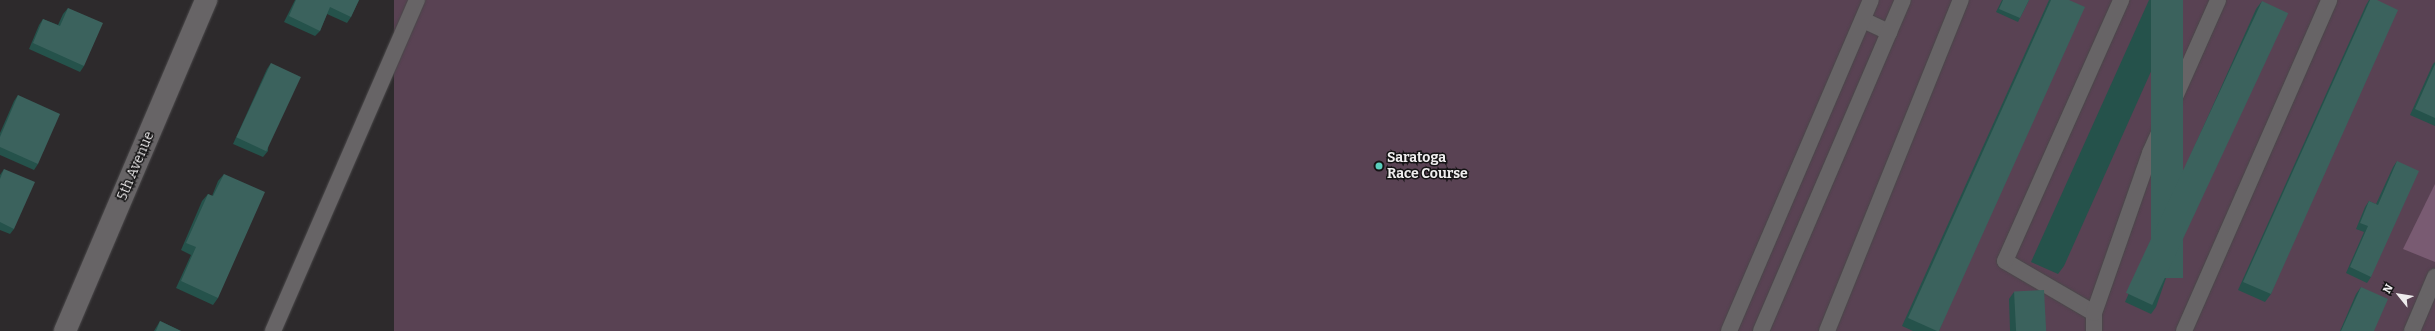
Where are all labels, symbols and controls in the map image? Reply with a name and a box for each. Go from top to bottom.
street label: 5th Avenue [114,129,158,203]
place label: Saratoga Race Course [1387,150,1468,182]
marker: Saratoga Race Course [1374,161,1384,171]
north arrow [2379,275,2419,315]
text: N [2380,282,2396,296]

